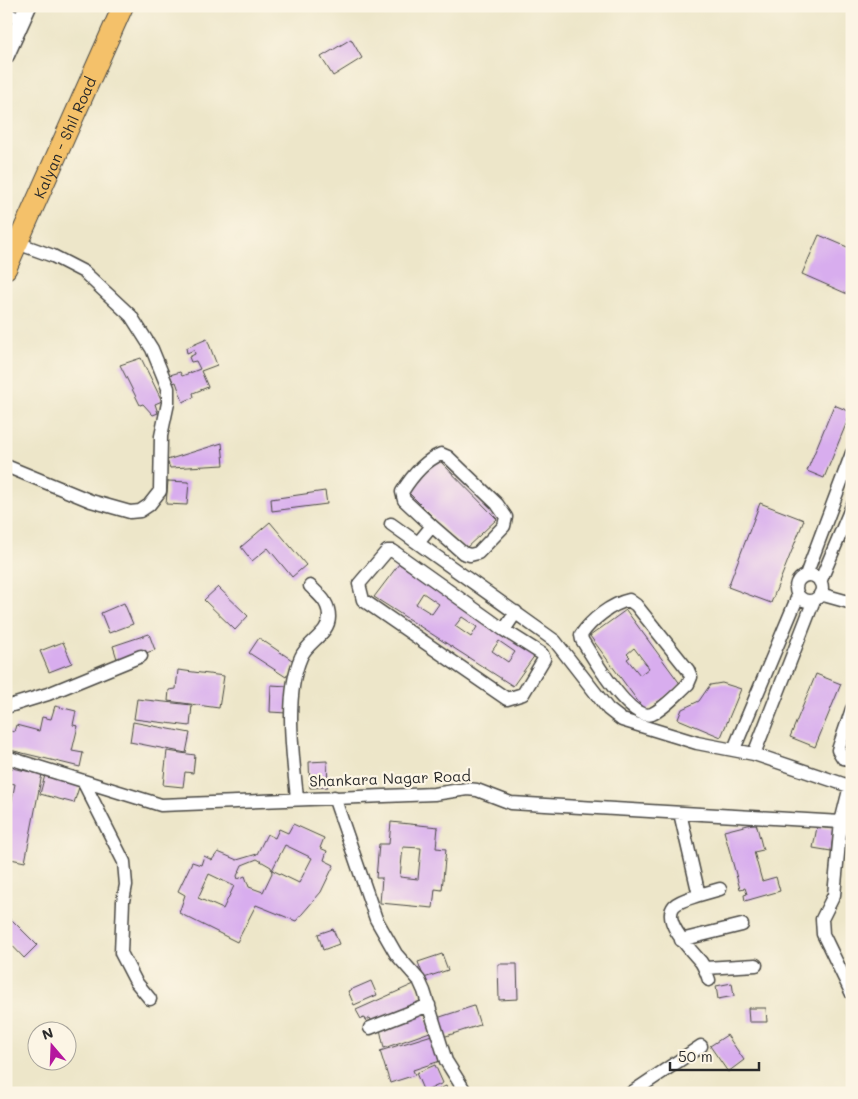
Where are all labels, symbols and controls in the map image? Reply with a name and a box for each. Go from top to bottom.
street label: Kalyan - Shil Road [29,73,100,201]
street label: Shankara Nagar Road [309,765,471,791]
north arrow [28,1022,78,1072]
text: N [39,1023,56,1044]
scale bar [670,1039,759,1071]
text: 50 m [678,1046,713,1066]

